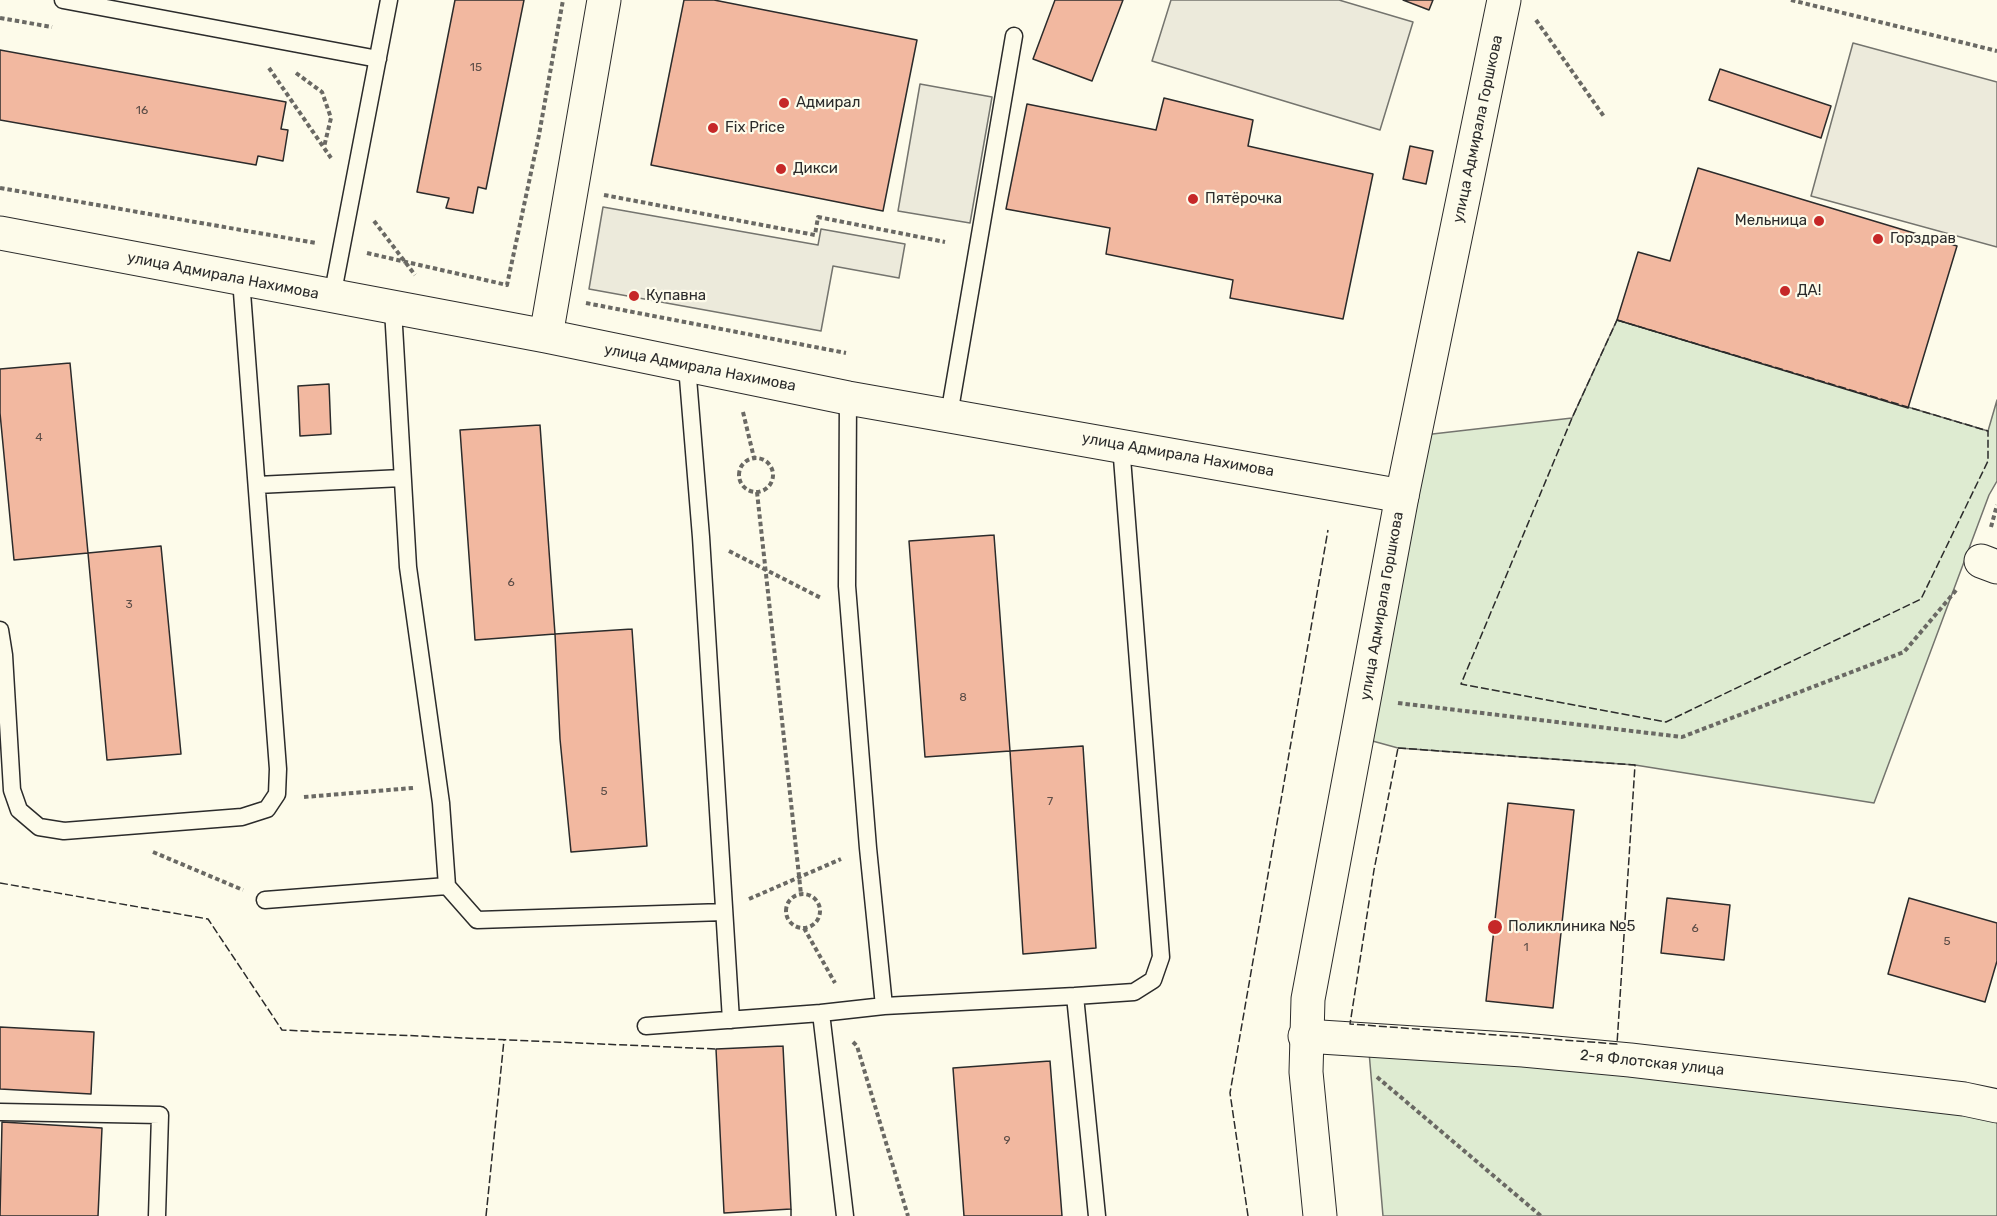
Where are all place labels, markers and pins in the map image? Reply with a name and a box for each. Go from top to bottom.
place label: Адмирал [796,94,860,112]
marker: Адмирал [777,96,791,110]
place label: Fix Price [725,119,785,137]
marker: Fix Price [706,121,720,135]
place label: Дикси [793,160,838,178]
marker: Дикси [774,162,788,176]
place label: Пятёрочка [1205,190,1282,208]
marker: Пятёрочка [1186,192,1200,206]
place label: Мельница [1735,212,1807,230]
marker: Мельница [1812,214,1826,228]
place label: Горздрав [1890,230,1956,248]
marker: Горздрав [1871,232,1885,246]
place label: ДА! [1797,282,1821,300]
marker: ДА! [1778,284,1792,298]
place label: Купавна [646,287,706,305]
marker: Купавна [627,289,641,303]
marker: Поликлиника №5 [1486,918,1504,936]
place label: Поликлиника №5 [1508,918,1635,936]

